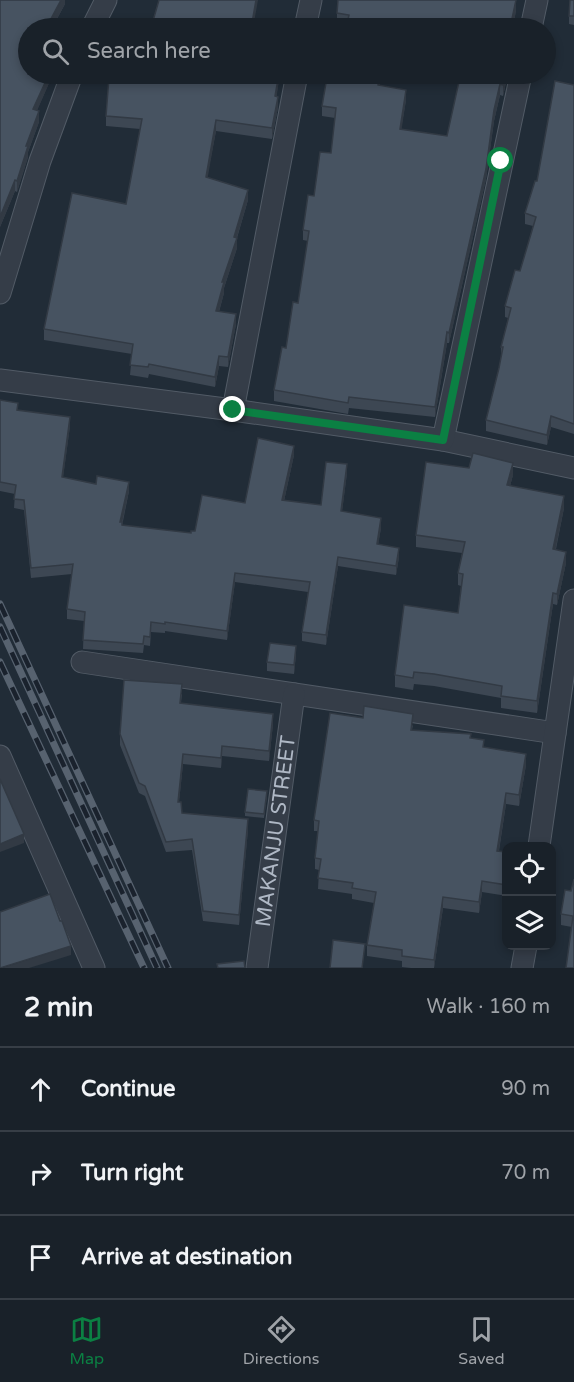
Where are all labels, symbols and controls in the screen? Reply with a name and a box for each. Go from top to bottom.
search box [18,18,556,84]
icon: search [39,35,72,68]
text: Search here [87,38,211,64]
route start [487,147,513,173]
route end [219,396,245,422]
street label: MAKANJU STREET [251,734,301,929]
map controls [502,842,556,950]
button: locate [502,842,556,896]
button: layers [502,896,556,950]
text: 2 min [24,992,93,1023]
text: Walk · 160 m [427,995,550,1019]
icon: ahead [24,1073,57,1106]
text: Continue [81,1076,176,1102]
text: 90 m [501,1077,550,1101]
icon: right [24,1157,57,1190]
text: Turn right [81,1160,183,1186]
text: 70 m [501,1161,550,1185]
icon: arrive [24,1241,57,1274]
text: Arrive at destination [81,1244,292,1270]
tab: Map [69,1313,104,1369]
tab: Directions [243,1313,319,1369]
tab: Saved [458,1313,505,1369]

